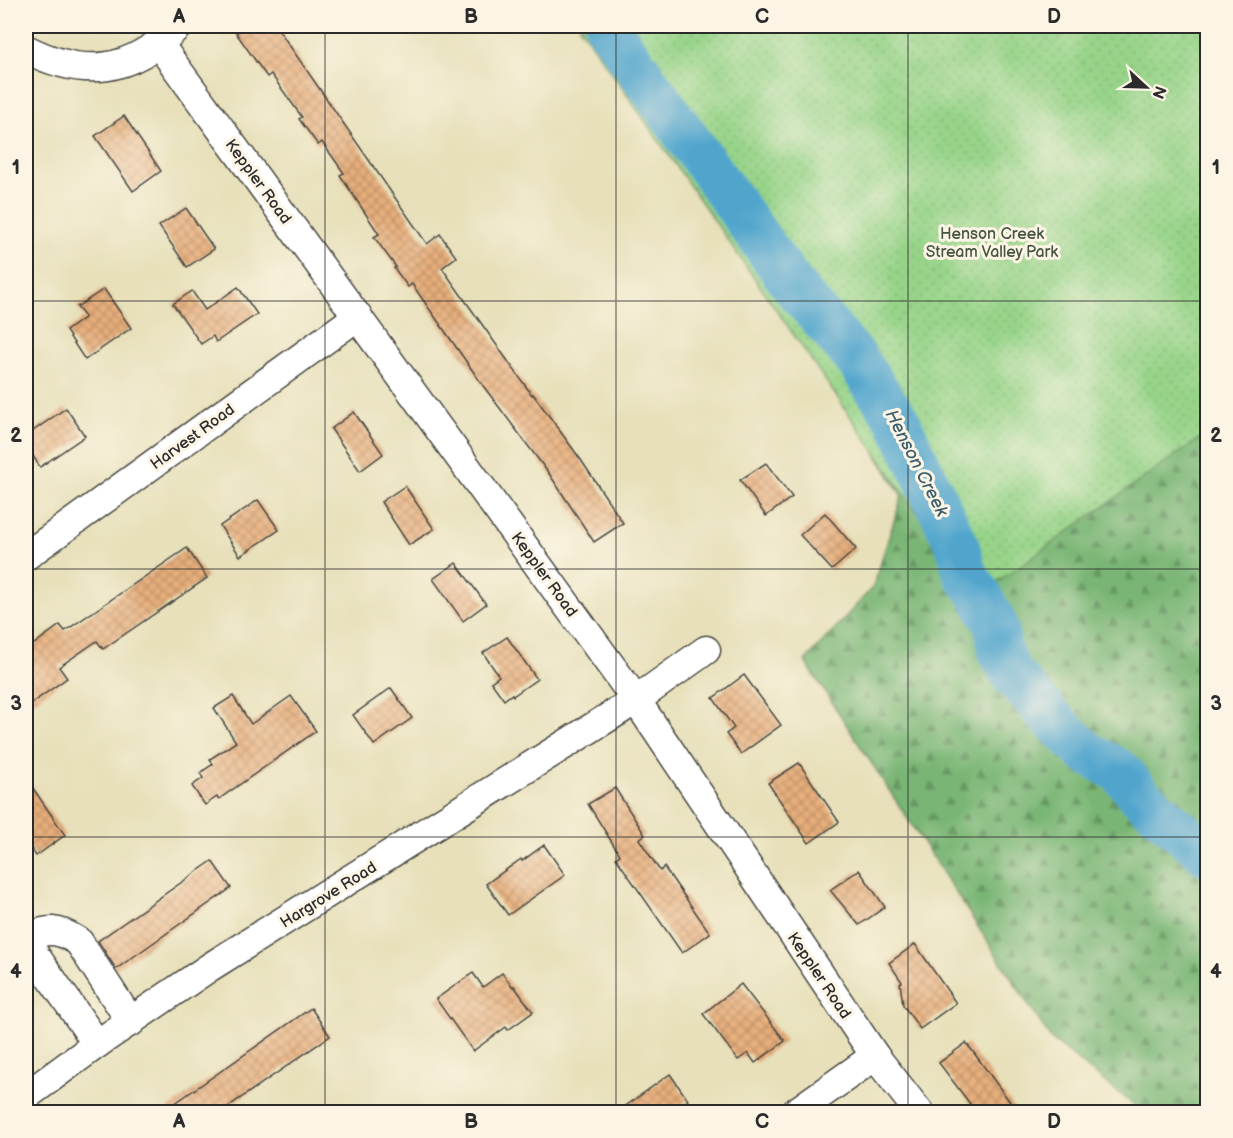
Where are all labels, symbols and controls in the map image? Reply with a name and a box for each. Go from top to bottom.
text: A [172,5,186,29]
text: B [464,5,478,29]
text: C [755,5,769,29]
text: D [1047,5,1061,29]
north arrow [1116,57,1176,117]
text: N [1147,83,1170,101]
street label: Keppler Road [221,136,295,228]
text: 1 [12,156,20,180]
text: 1 [1212,156,1220,180]
park label: Henson Creek Stream Valley Park [926,225,1058,262]
street label: Harvest Road [147,400,239,474]
water label: Henson Creek [881,406,953,521]
text: 2 [10,424,22,448]
text: 2 [1210,424,1222,448]
street label: Keppler Road [507,529,581,621]
text: 3 [10,692,22,716]
text: 3 [1210,692,1222,716]
street label: Hargrove Road [277,858,380,932]
street label: Keppler Road [783,929,855,1023]
text: 4 [10,960,22,984]
text: 4 [1210,960,1222,984]
text: A [172,1110,186,1134]
text: B [464,1110,478,1134]
text: C [755,1110,769,1134]
text: D [1047,1110,1061,1134]

